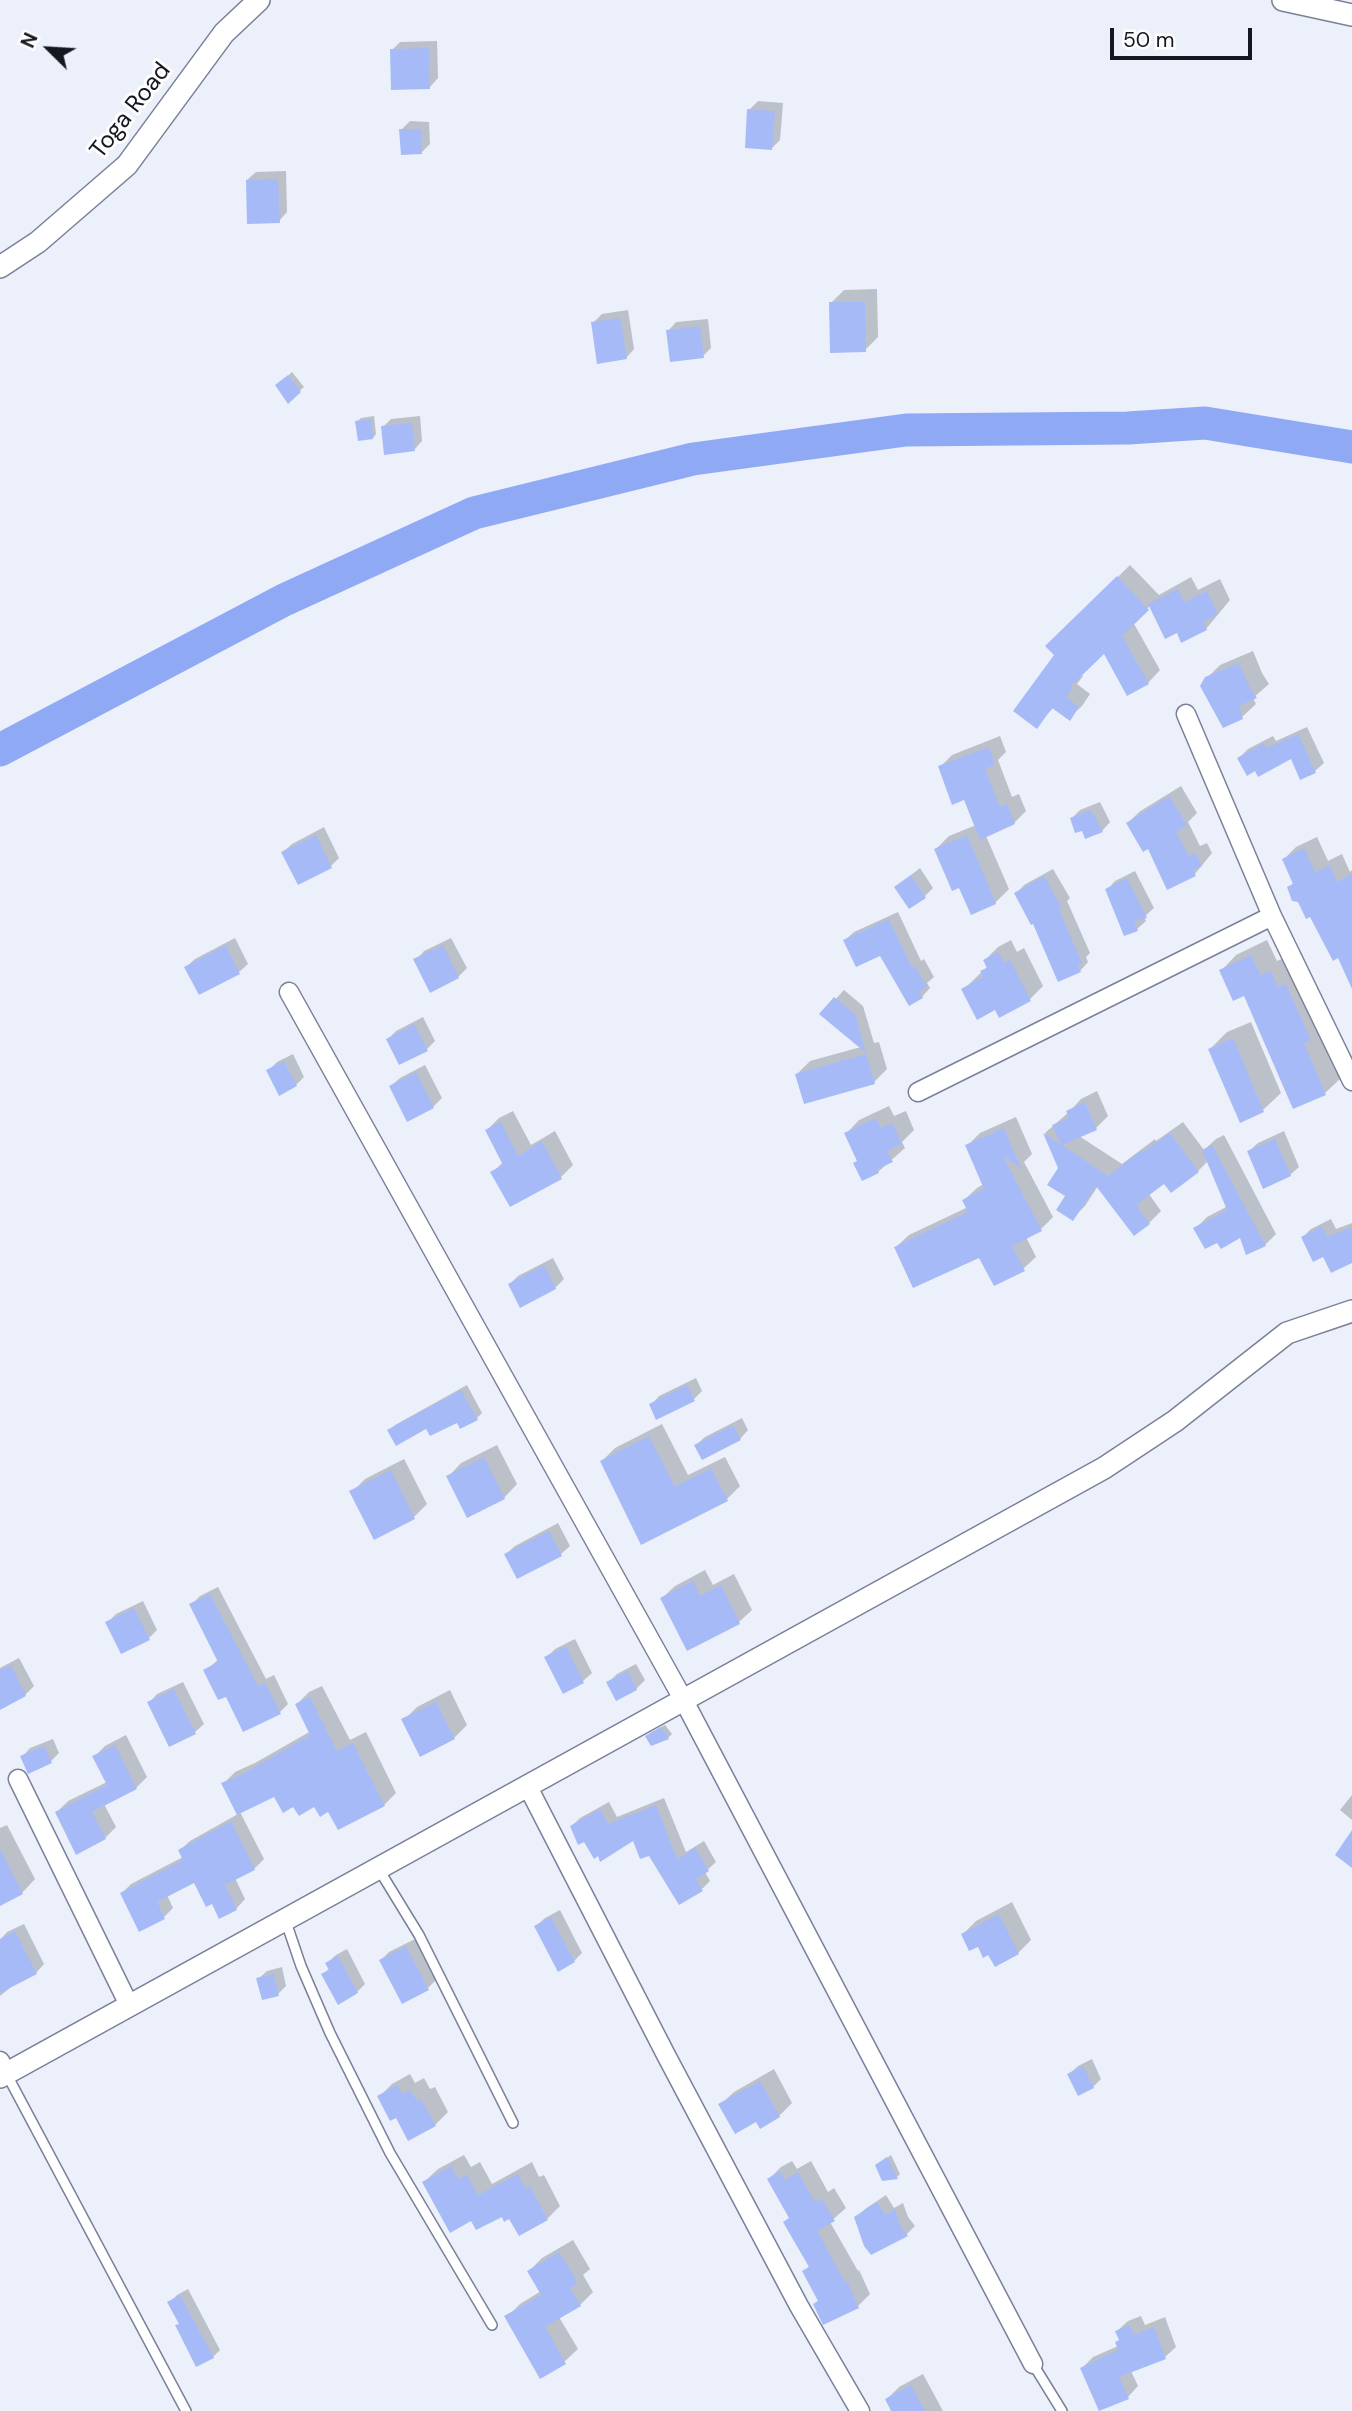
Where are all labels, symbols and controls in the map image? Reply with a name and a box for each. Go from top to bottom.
north arrow [14,14,84,84]
scale bar [1114,14,1256,58]
text: 50 m [1123,26,1174,54]
text: N [15,29,44,52]
street label: Toga Road [85,57,177,165]

